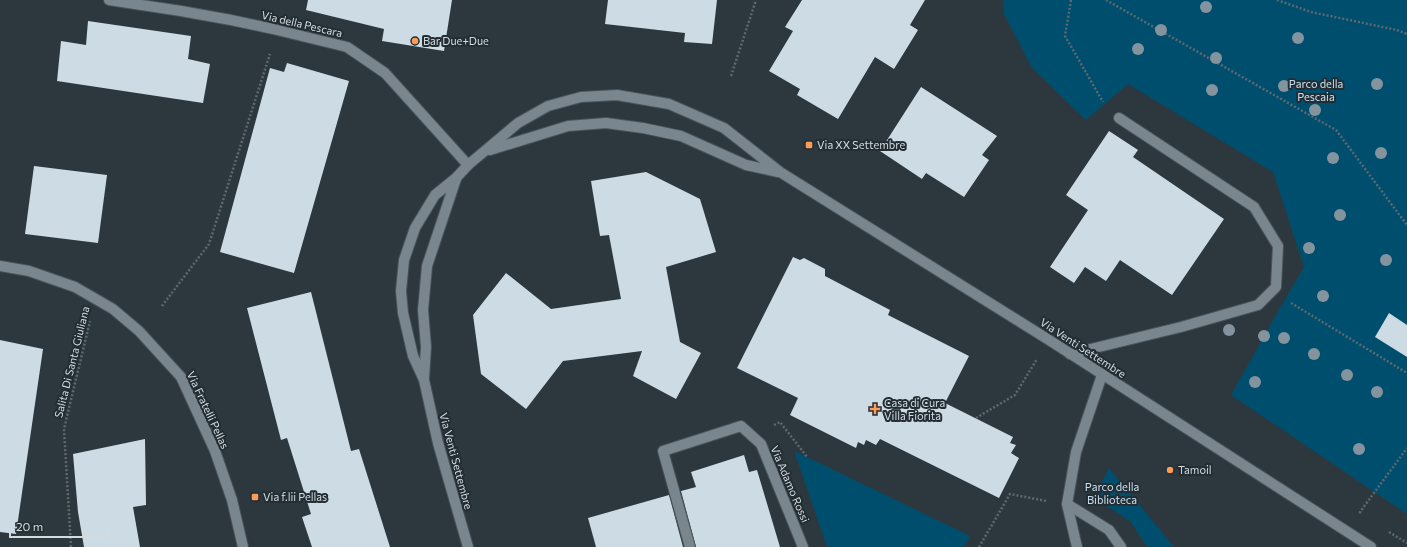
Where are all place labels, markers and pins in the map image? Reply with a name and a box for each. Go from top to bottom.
place label: Bar Due+Due [423,34,489,47]
marker: Bar Due+Due [410,36,420,46]
place label: Via XX Settembre [817,138,905,151]
marker: Via XX Settembre [804,140,814,150]
place label: Casa di Cura Villa Fiorita [884,396,945,422]
marker: Casa di Cura Villa Fiorita [869,403,881,415]
place label: Tamoil [1178,463,1212,476]
marker: Tamoil [1165,465,1175,475]
place label: Via f.lii Pellas [263,490,327,503]
marker: Via f.lii Pellas [250,492,260,502]

